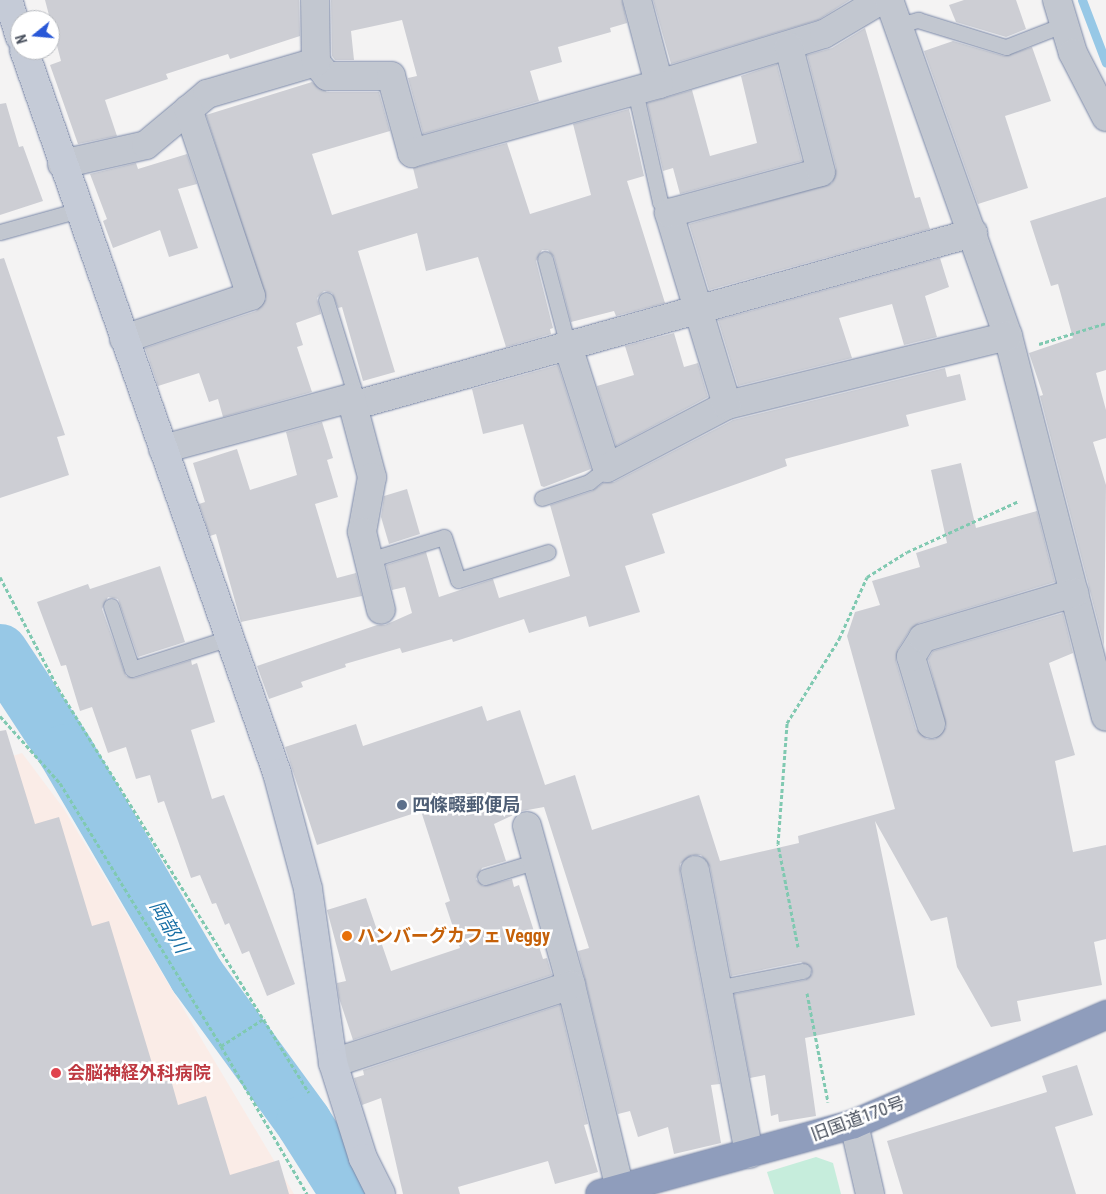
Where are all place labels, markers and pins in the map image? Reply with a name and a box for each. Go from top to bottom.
place label: 四條畷郵便局 [412,794,520,816]
marker: 四條畷郵便局 [396,799,408,811]
place label: ハンバーグカフェ Veggy [357,925,550,947]
marker: ハンバーグカフェ Veggy [341,930,353,942]
place label: 会脳神経外科病院 [67,1062,211,1084]
marker: 会脳神経外科病院 [49,1066,63,1080]

